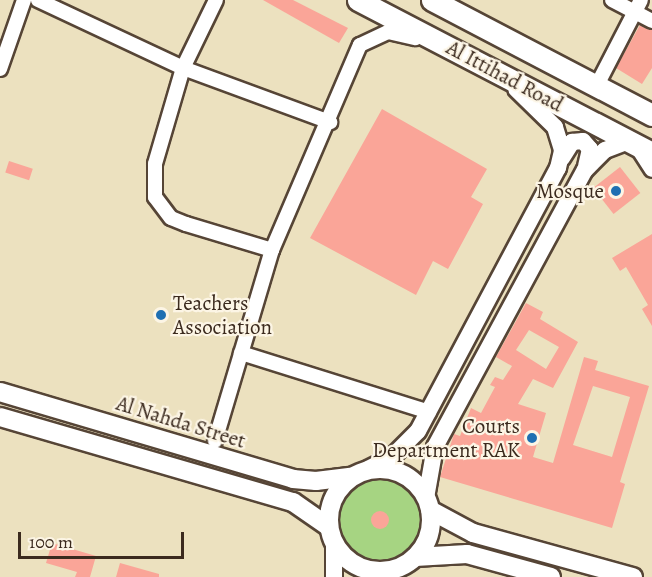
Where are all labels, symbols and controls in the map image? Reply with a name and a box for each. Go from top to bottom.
street label: Al Ittihad Road [442,35,568,117]
place label: Mosque [536,178,604,204]
marker: Mosque [609,184,623,198]
place label: Teachers Association [173,290,272,340]
marker: Teachers Association [154,308,168,322]
street label: Al Nahda Street [113,390,249,454]
place label: Courts Department RAK [372,413,520,463]
marker: Courts Department RAK [525,431,539,445]
scale bar [21,520,188,558]
text: 100 m [29,530,73,554]

